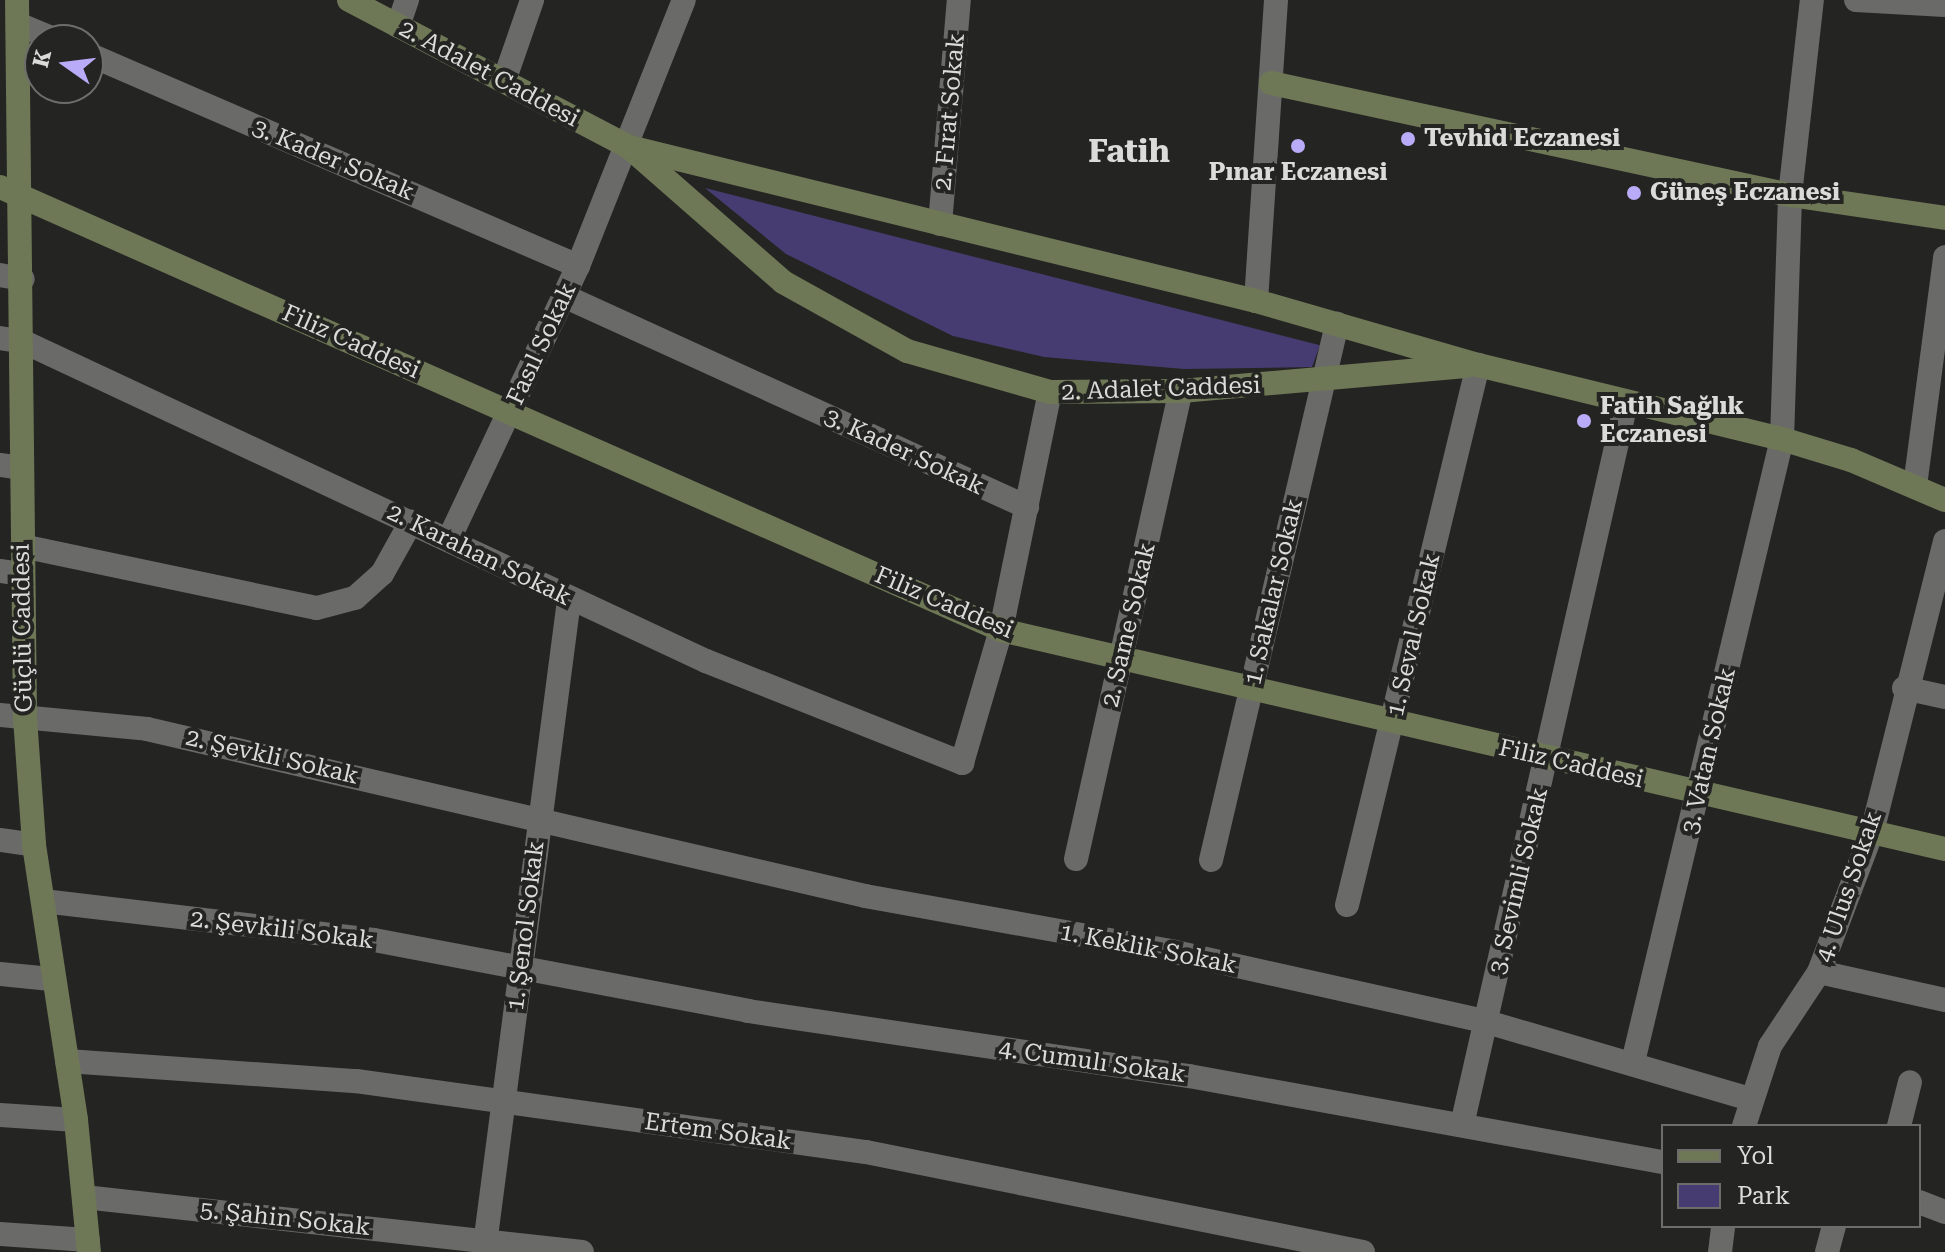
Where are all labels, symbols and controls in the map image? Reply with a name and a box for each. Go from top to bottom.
street label: 2. Adalet Caddesi [394,14,584,134]
north arrow [24,24,104,104]
street label: 2. Fırat Sokak [929,32,971,192]
text: K [28,47,56,70]
street label: 3. Kader Sokak [248,113,418,207]
place label: Tevhid Eczanesi [1424,125,1620,153]
marker: Tevhid Eczanesi [1399,130,1417,148]
district label: Fatih [1088,132,1170,170]
marker: Pınar Eczanesi [1289,137,1307,155]
place label: Pınar Eczanesi [1209,159,1387,187]
place label: Güneş Eczanesi [1650,179,1840,207]
marker: Güneş Eczanesi [1625,184,1643,202]
street label: Fasıl Sokak [501,278,583,410]
street label: Filiz Caddesi [278,299,424,385]
street label: 2. Adalet Caddesi [1061,371,1261,407]
place label: Fatih Sağlık Eczanesi [1600,393,1744,449]
street label: 3. Kader Sokak [820,402,988,502]
marker: Fatih Sağlık Eczanesi [1575,412,1593,430]
street label: 1. Sakalar Sokak [1239,496,1309,688]
street label: 2. Karahan Sokak [382,498,576,612]
street label: 2. Same Sokak [1096,540,1162,710]
street label: Güçlü Caddesi [7,543,39,713]
street label: 1. Seval Sokak [1381,551,1447,719]
street label: Filiz Caddesi [871,561,1017,645]
street label: 3. Vatan Sokak [1676,665,1742,837]
street label: 2. Şevkli Sokak [183,723,361,791]
street label: Filiz Caddesi [1496,733,1646,795]
street label: 3. Sevimli Sokak [1484,785,1554,977]
street label: 4. Ulus Sokak [1810,808,1888,966]
street label: 1. Şenol Sokak [501,840,551,1012]
street label: 2. Şevkili Sokak [189,904,375,956]
street label: 1. Keklik Sokak [1057,918,1239,980]
street label: 4. Cumulı Sokak [997,1035,1187,1089]
street label: Ertem Sokak [643,1107,793,1157]
legend [1661,1124,1921,1228]
text: Yol [1737,1142,1774,1170]
text: Park [1737,1182,1790,1210]
street label: 5. Şahin Sokak [198,1196,372,1242]

